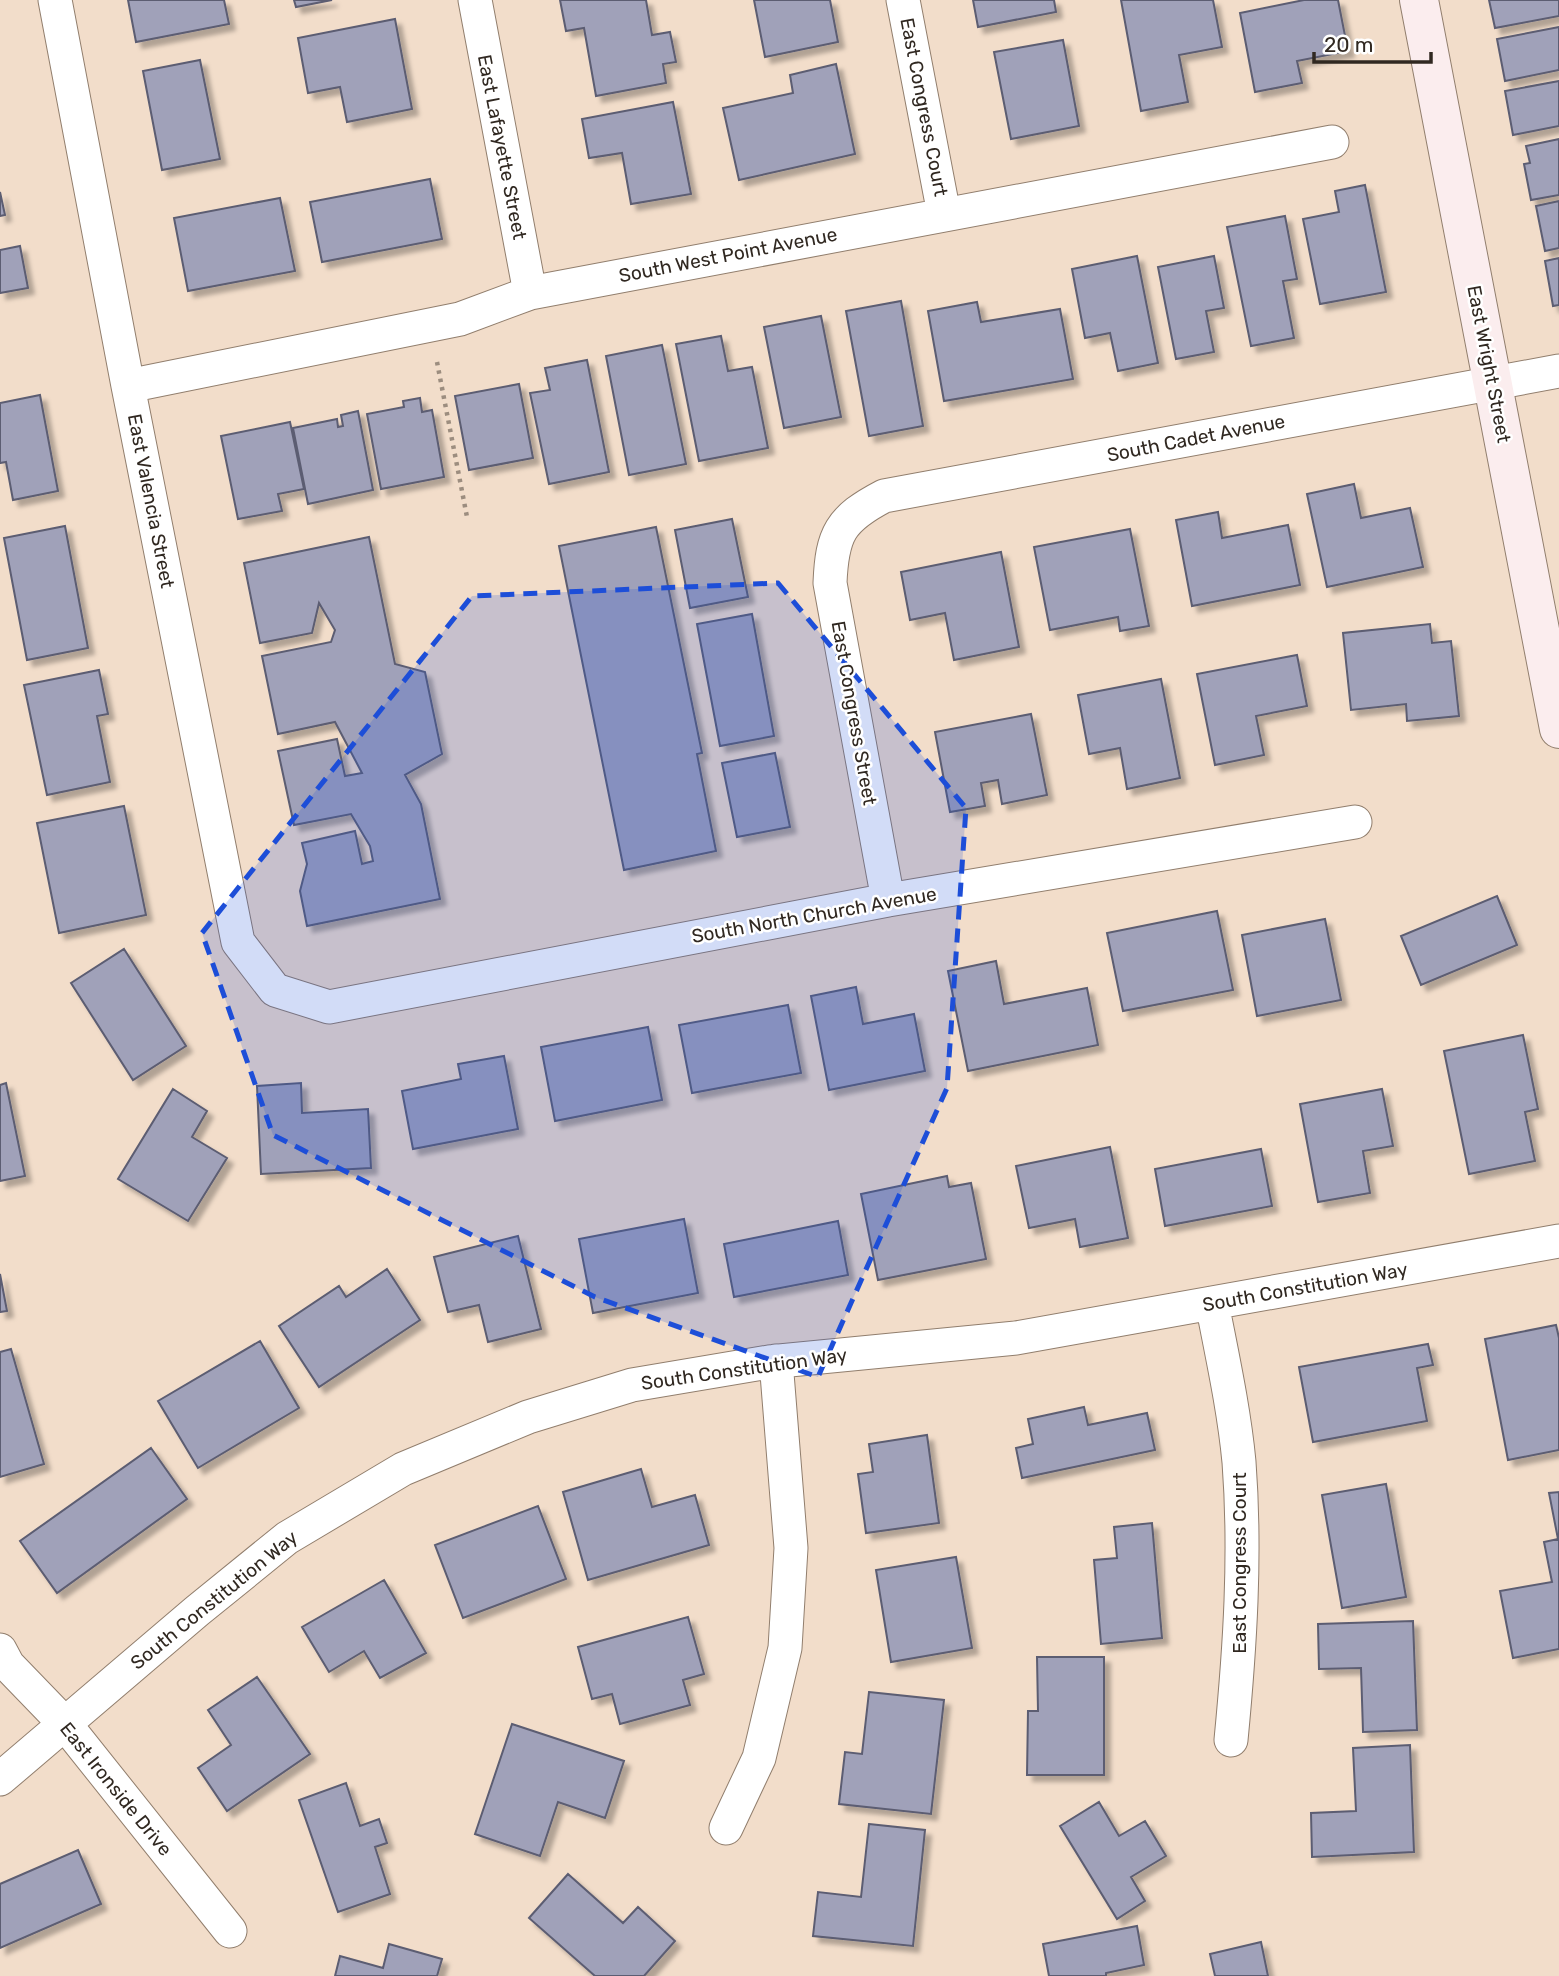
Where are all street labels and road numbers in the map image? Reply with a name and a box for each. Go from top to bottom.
street label: East Congress Court [895,16,953,199]
street label: East Lafayette Street [473,52,531,242]
street label: South West Point Avenue [617,223,839,287]
street label: East Wright Street [1462,283,1516,445]
street label: South Cadet Avenue [1105,409,1287,467]
street label: East Valencia Street [123,412,179,591]
street label: East Congress Street [826,619,882,808]
street label: South North Church Avenue [690,882,938,948]
street label: South Constitution Way [1201,1258,1409,1316]
street label: South Constitution Way [639,1343,849,1395]
street label: East Congress Court [1228,1472,1251,1654]
street label: South Constitution Way [126,1526,302,1674]
street label: East Ironside Drive [55,1718,177,1860]

